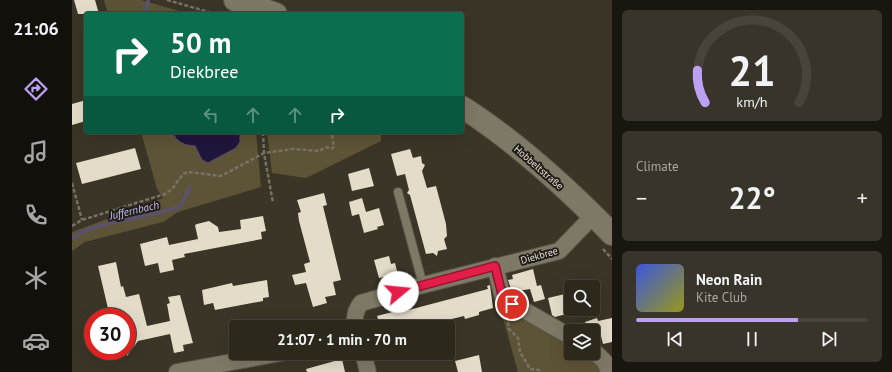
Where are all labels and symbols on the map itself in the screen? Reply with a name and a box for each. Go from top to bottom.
street label: Hobbeltstraße [511,142,566,192]
water label: Juffernbach [107,197,160,223]
street label: Diekbree [519,244,559,267]
position arrow [377,271,419,313]
pin [495,287,529,321]
speed limit sign: 30 [84,308,136,360]

